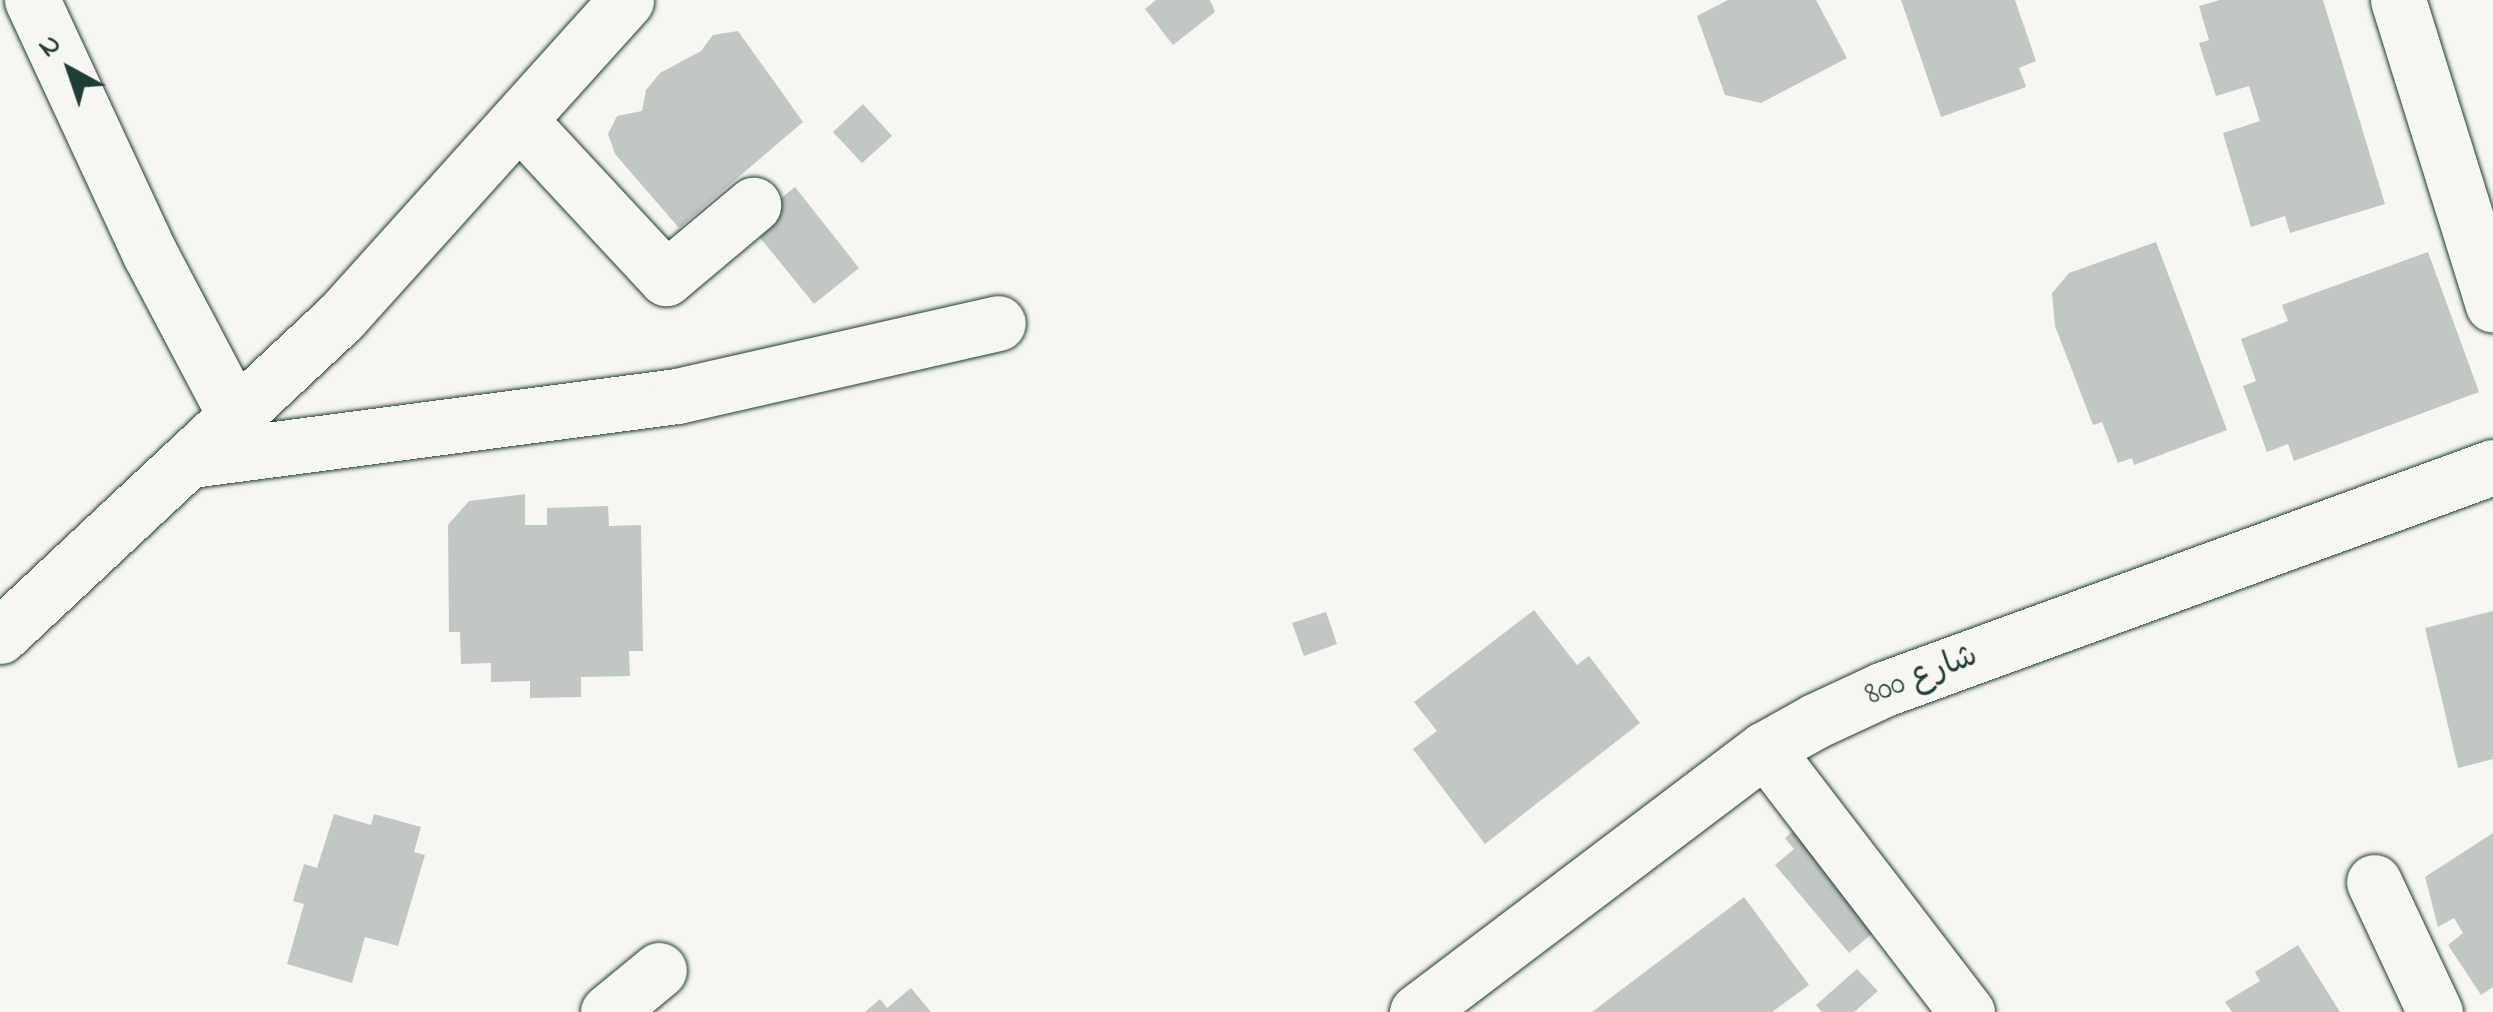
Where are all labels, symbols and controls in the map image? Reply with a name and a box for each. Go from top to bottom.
north arrow [20,20,120,120]
text: N [30,25,71,68]
street label: شارع 800 [1861,638,1983,716]

